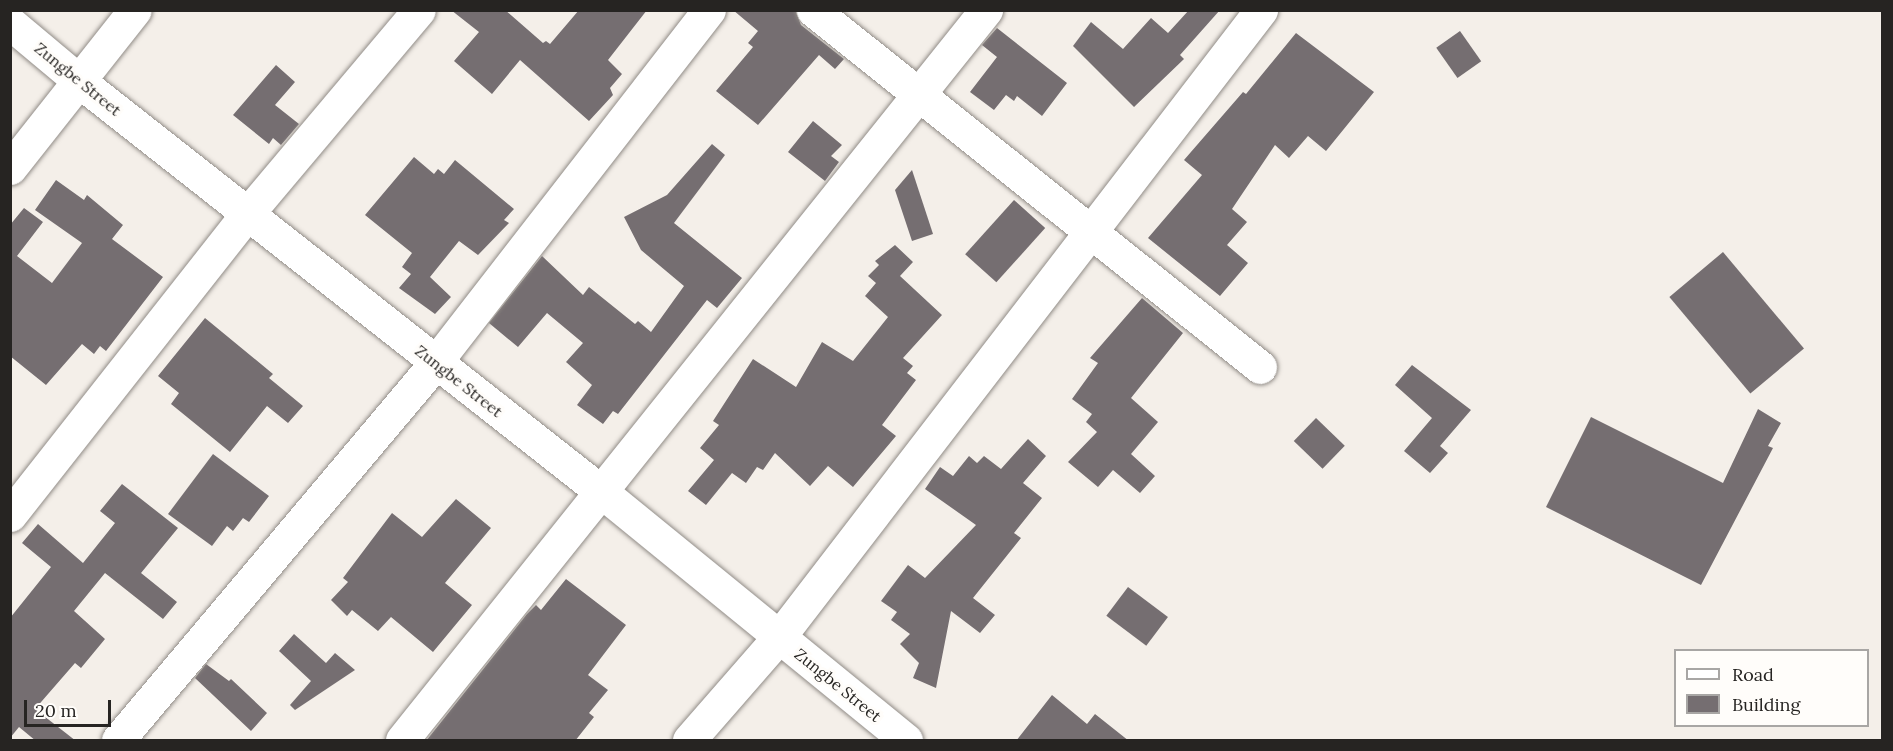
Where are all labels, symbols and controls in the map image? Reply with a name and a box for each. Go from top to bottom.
street label: Zungbe Street [31,38,125,120]
street label: Zungbe Street [411,341,507,421]
street label: Zungbe Street [791,644,885,726]
legend [1674,649,1869,727]
text: Road [1732,663,1774,686]
scale bar [27,688,114,726]
text: Building [1732,693,1800,716]
text: 20 m [35,699,77,722]

